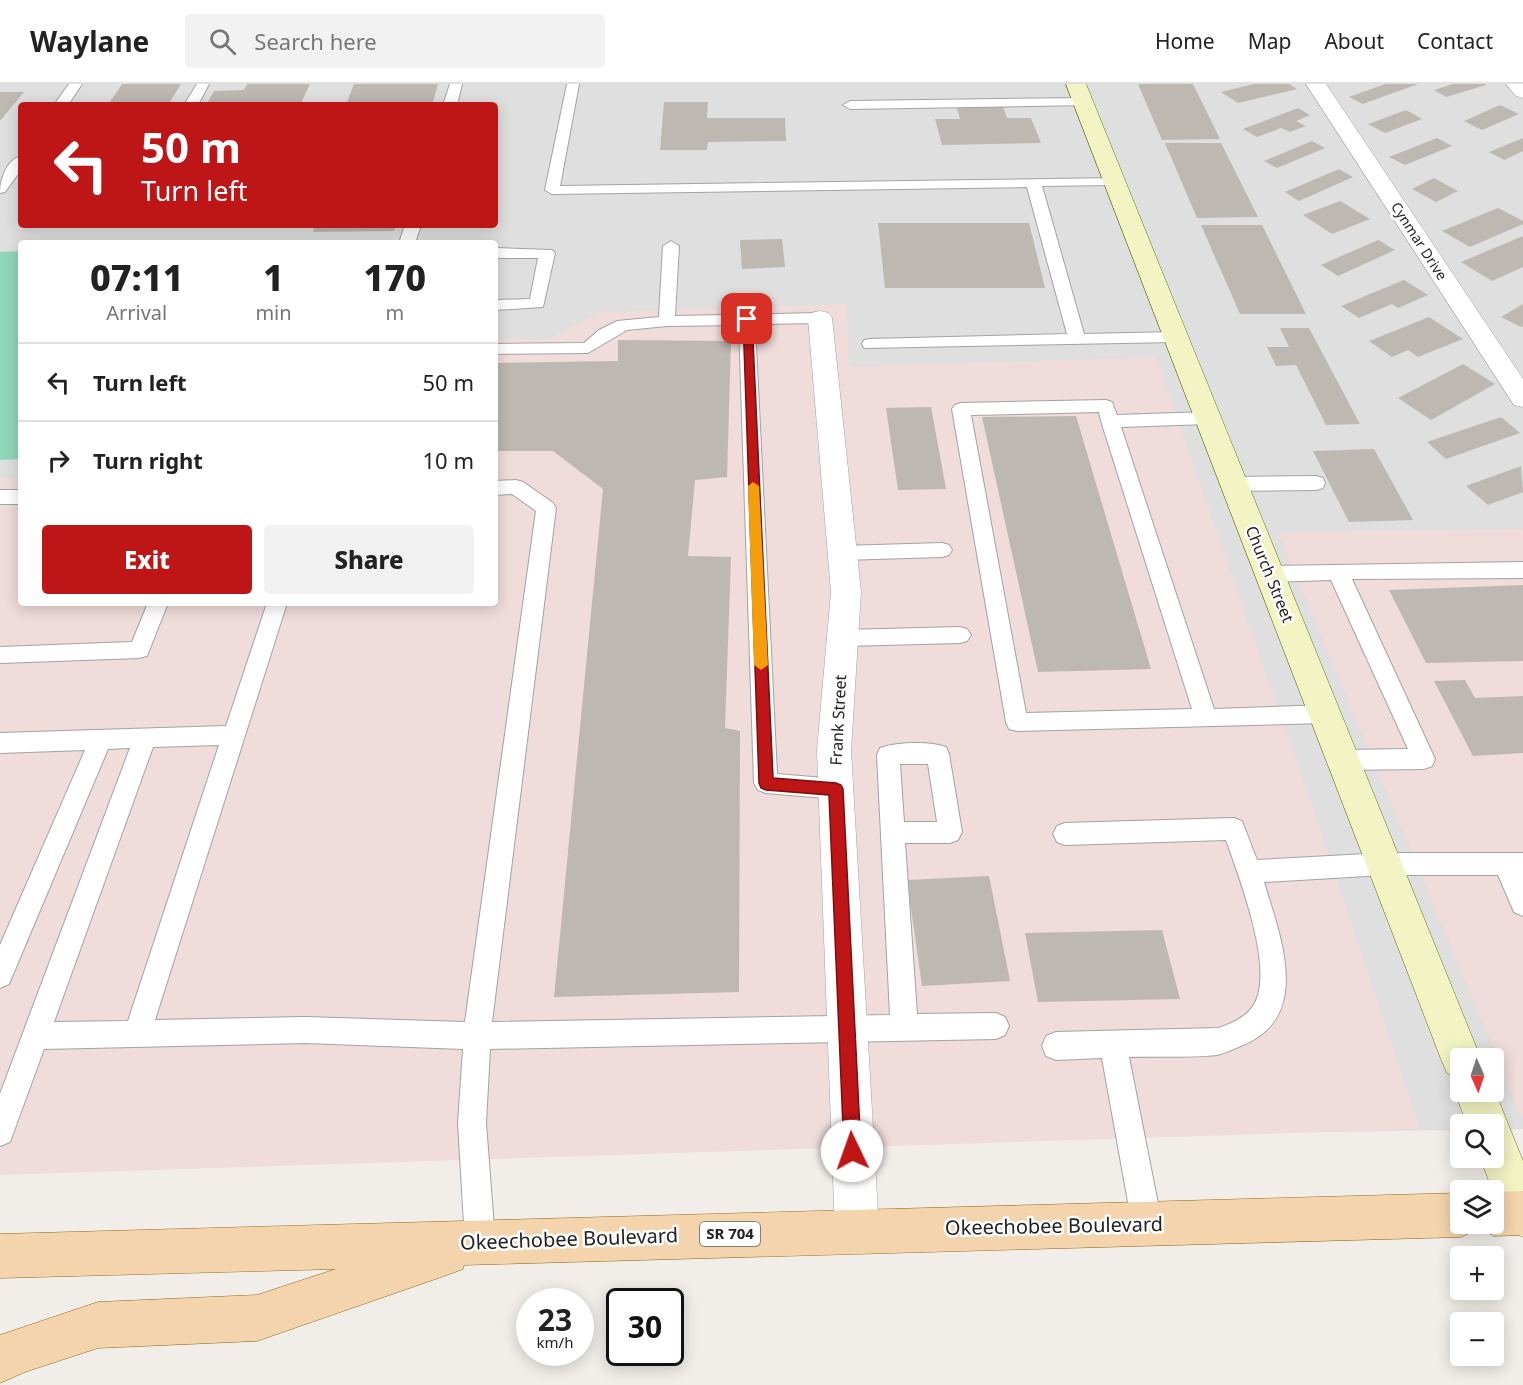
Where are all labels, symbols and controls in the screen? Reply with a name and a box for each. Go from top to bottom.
search box [185,14,605,68]
text: Waylane [30,22,149,60]
icon: search [206,25,239,58]
text: Search here [254,26,377,56]
text: Home [1155,27,1215,55]
text: Map [1248,27,1291,55]
text: About [1324,27,1384,55]
text: Contact [1417,27,1493,55]
text: 50 m [141,118,241,175]
icon: left [42,126,120,204]
text: Turn left [141,172,247,209]
street label: Cynmar Drive [1387,198,1452,284]
text: 07:11 [90,253,183,302]
text: 1 [263,253,284,302]
text: 170 [364,253,426,302]
pin [721,293,772,344]
text: Arrival [106,299,167,326]
text: min [255,299,292,326]
text: m [385,299,404,326]
icon: arrive [730,302,763,335]
icon: left [42,366,75,399]
text: Turn left [93,367,187,397]
text: 50 m [423,367,474,397]
icon: right [42,444,75,477]
text: Turn right [93,445,203,475]
text: 10 m [423,445,474,475]
street label: Church Street [1241,522,1299,626]
button: Exit [42,525,252,594]
button: Share [264,525,474,594]
street label: Frank Street [825,674,851,766]
north arrow [1450,1048,1504,1102]
map controls [1450,1048,1504,1366]
button: search [1450,1114,1504,1168]
position arrow [820,1119,884,1183]
button: layers [1450,1180,1504,1234]
street label: Okeechobee Boulevard [945,1210,1163,1241]
street label: Okeechobee Boulevard [460,1221,678,1256]
road number: SR 704 [700,1222,760,1246]
button: + [1450,1246,1504,1300]
speed limit sign: 30 [606,1288,684,1366]
text: 23 [538,1299,572,1340]
button: − [1450,1312,1504,1366]
text: km/h [537,1332,573,1352]

